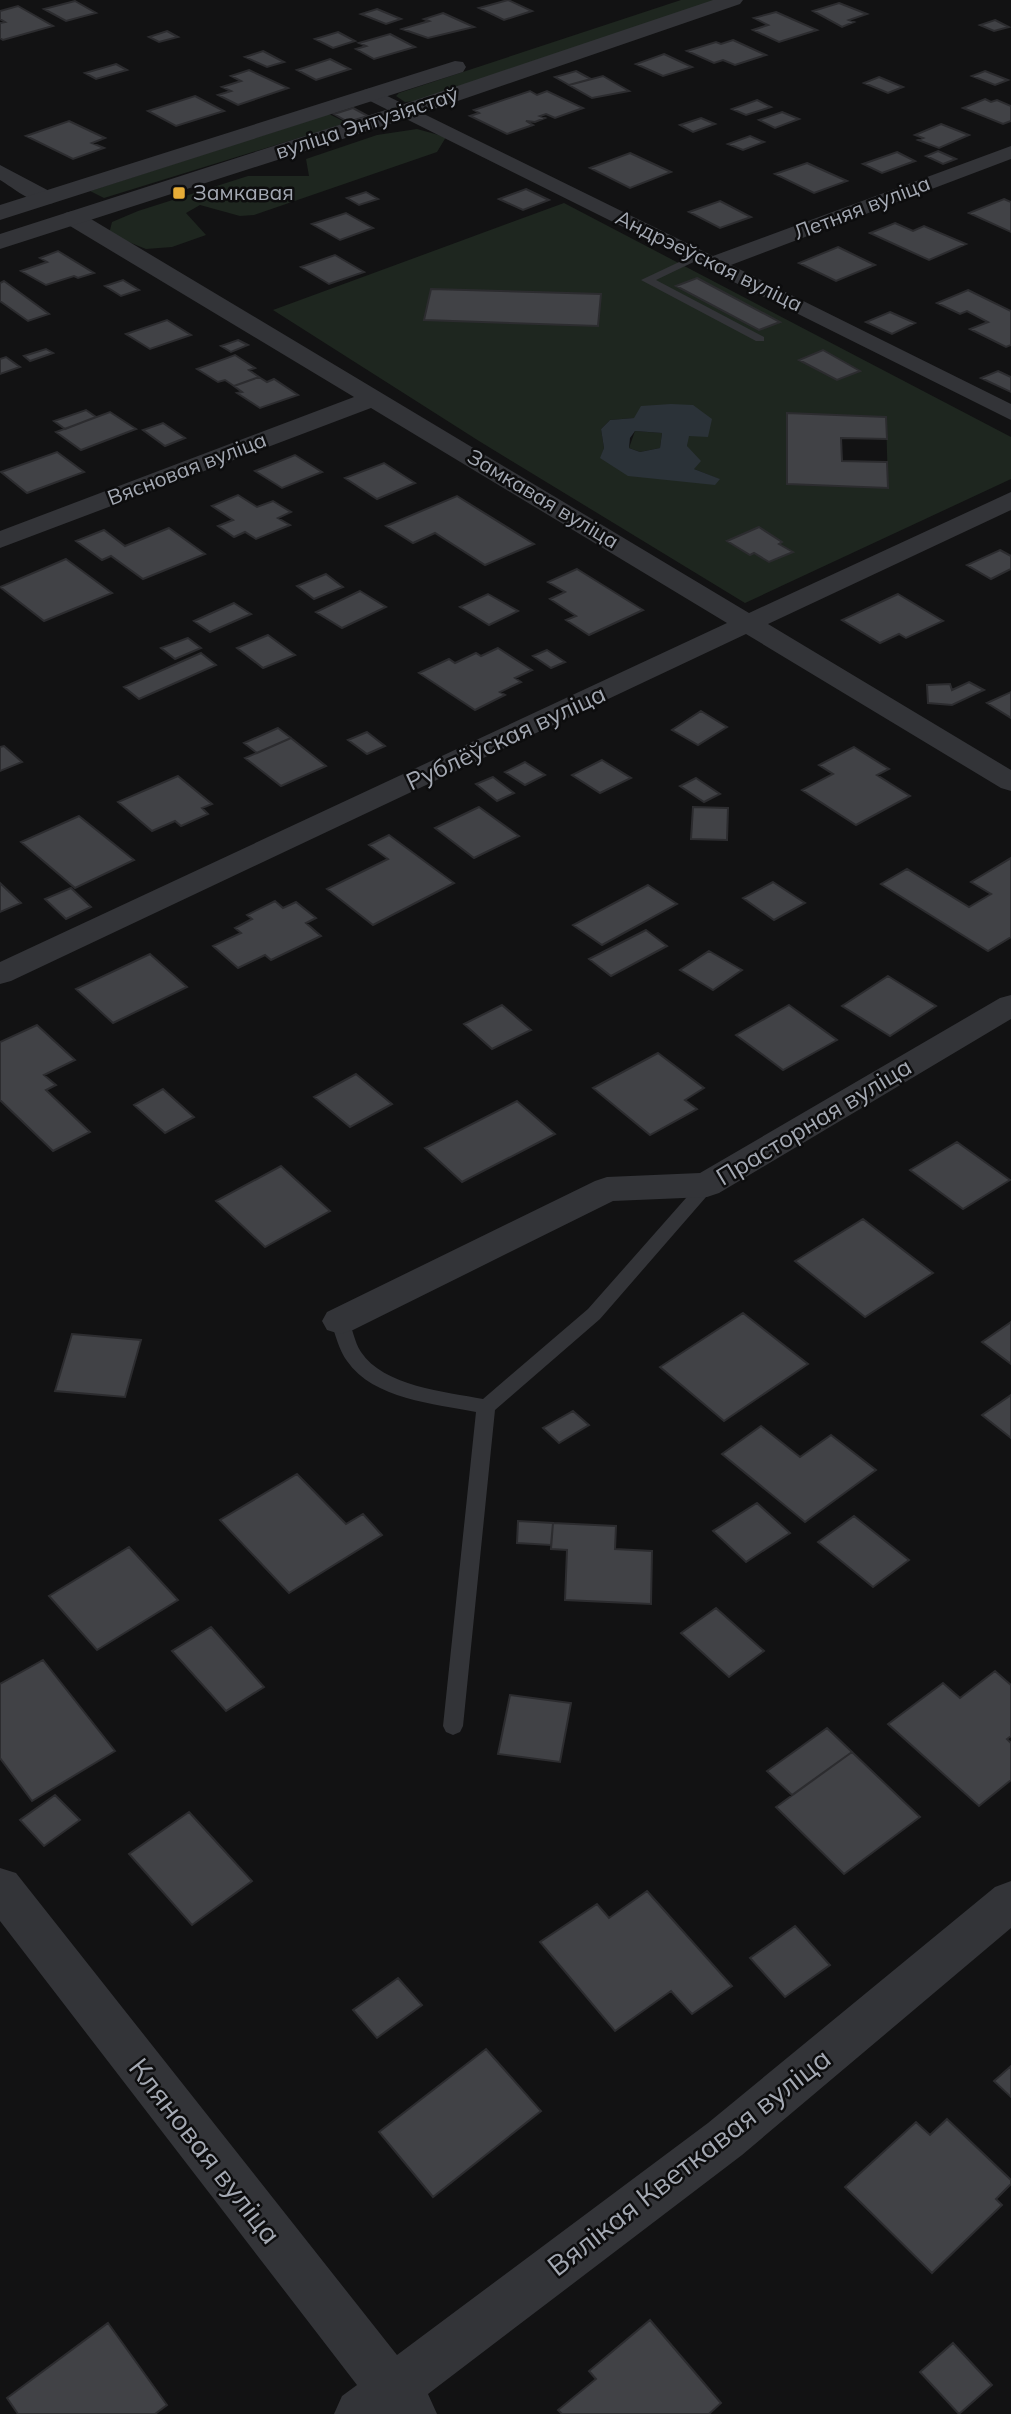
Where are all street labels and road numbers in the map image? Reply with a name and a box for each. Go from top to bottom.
street label: вуліца Энтузіястаў [272,80,461,164]
street label: Летняя вуліца [790,169,933,245]
street label: Андрэеўская вуліца [612,204,807,317]
street label: Вясновая вуліца [103,426,270,510]
street label: Замкавая вуліца [463,443,624,554]
street label: Рублёўская вуліца [401,678,610,796]
street label: Прасторная вуліца [710,1051,917,1191]
street label: Вялікая Кветкавая вуліца [540,2040,837,2283]
street label: Кляновая вуліца [122,2051,289,2251]

